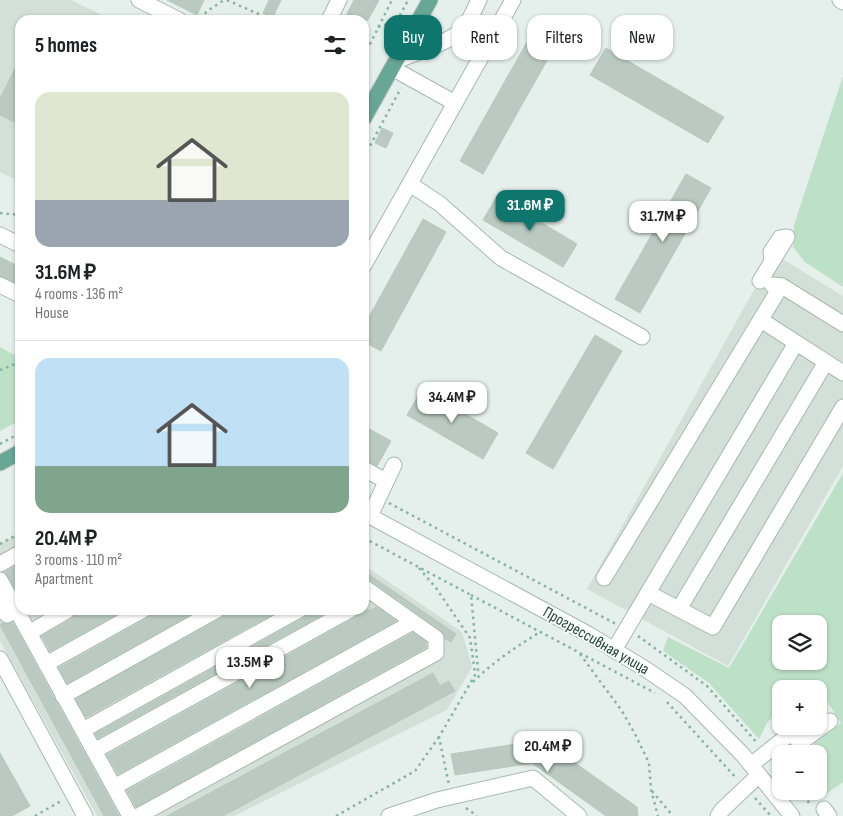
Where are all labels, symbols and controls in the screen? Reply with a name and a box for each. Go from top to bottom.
chip: Buy [384,15,442,60]
chip: Rent [452,15,517,60]
chip: Filters [527,15,601,60]
chip: New [611,15,673,60]
icon: filters [321,31,349,59]
text: 5 homes [35,33,97,58]
icon: home [147,125,237,215]
pin: 31.6M ₽ [484,190,576,232]
text: 31.6M ₽ [507,196,553,215]
pin: 31.7M ₽ [617,200,709,243]
text: 31.7M ₽ [640,207,686,226]
text: 31.6M ₽ [35,260,96,285]
text: 4 rooms · 136 m² [35,285,123,304]
text: House [35,304,69,323]
pin: 34.4M ₽ [406,382,498,424]
text: 34.4M ₽ [428,388,476,407]
icon: home [147,390,237,480]
text: 20.4M ₽ [35,526,97,551]
text: 3 rooms · 110 m² [35,551,122,570]
text: Apartment [35,570,93,589]
street label: Прогрессивная улица [540,603,652,679]
map controls [772,615,827,800]
button: layers [772,615,827,670]
pin: 13.5M ₽ [204,646,296,689]
text: 13.5M ₽ [227,653,273,672]
button: + [772,680,827,735]
pin: 20.4M ₽ [502,730,594,773]
text: 20.4M ₽ [524,737,572,756]
button: − [772,745,827,800]

